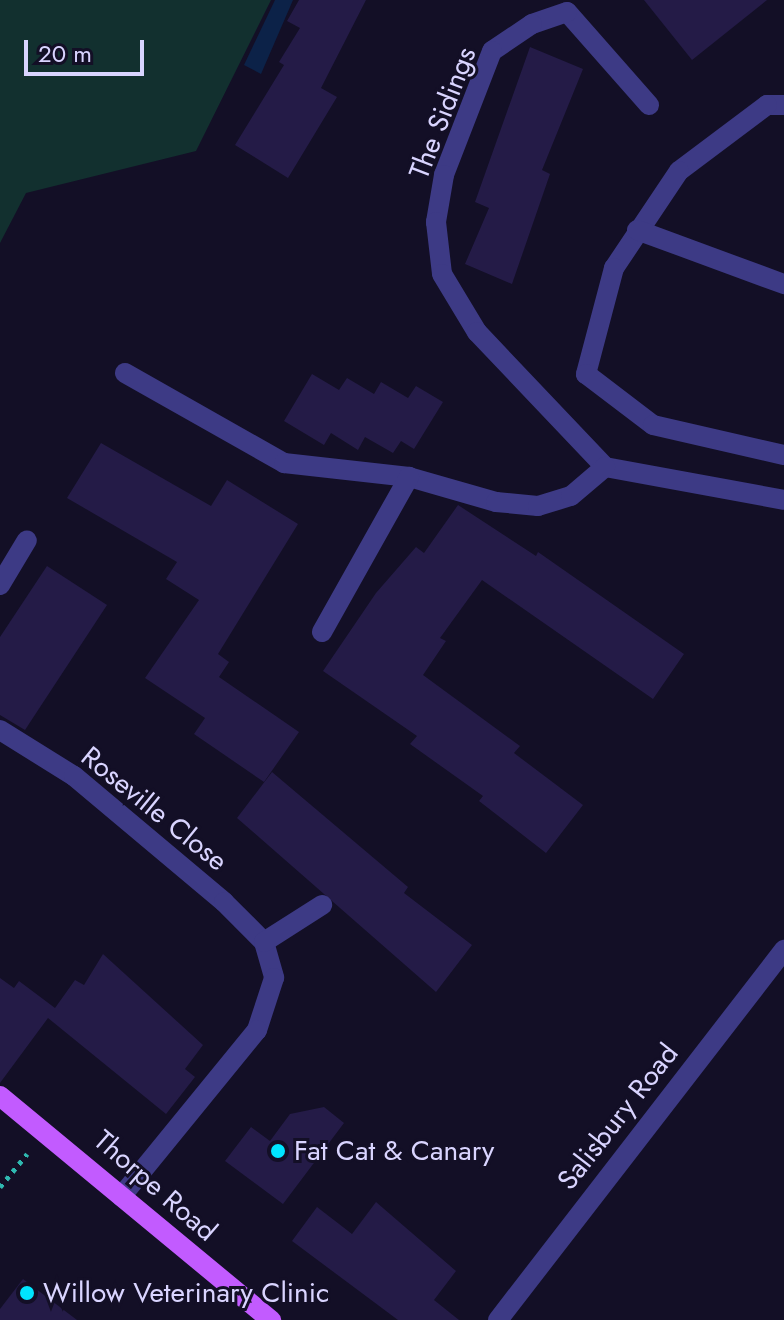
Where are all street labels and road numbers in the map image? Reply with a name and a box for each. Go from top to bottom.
street label: The Sidings [403,42,483,184]
street label: Roseville Close [74,740,234,878]
street label: Salisbury Road [551,1037,685,1197]
street label: Thorpe Road [87,1124,223,1248]

